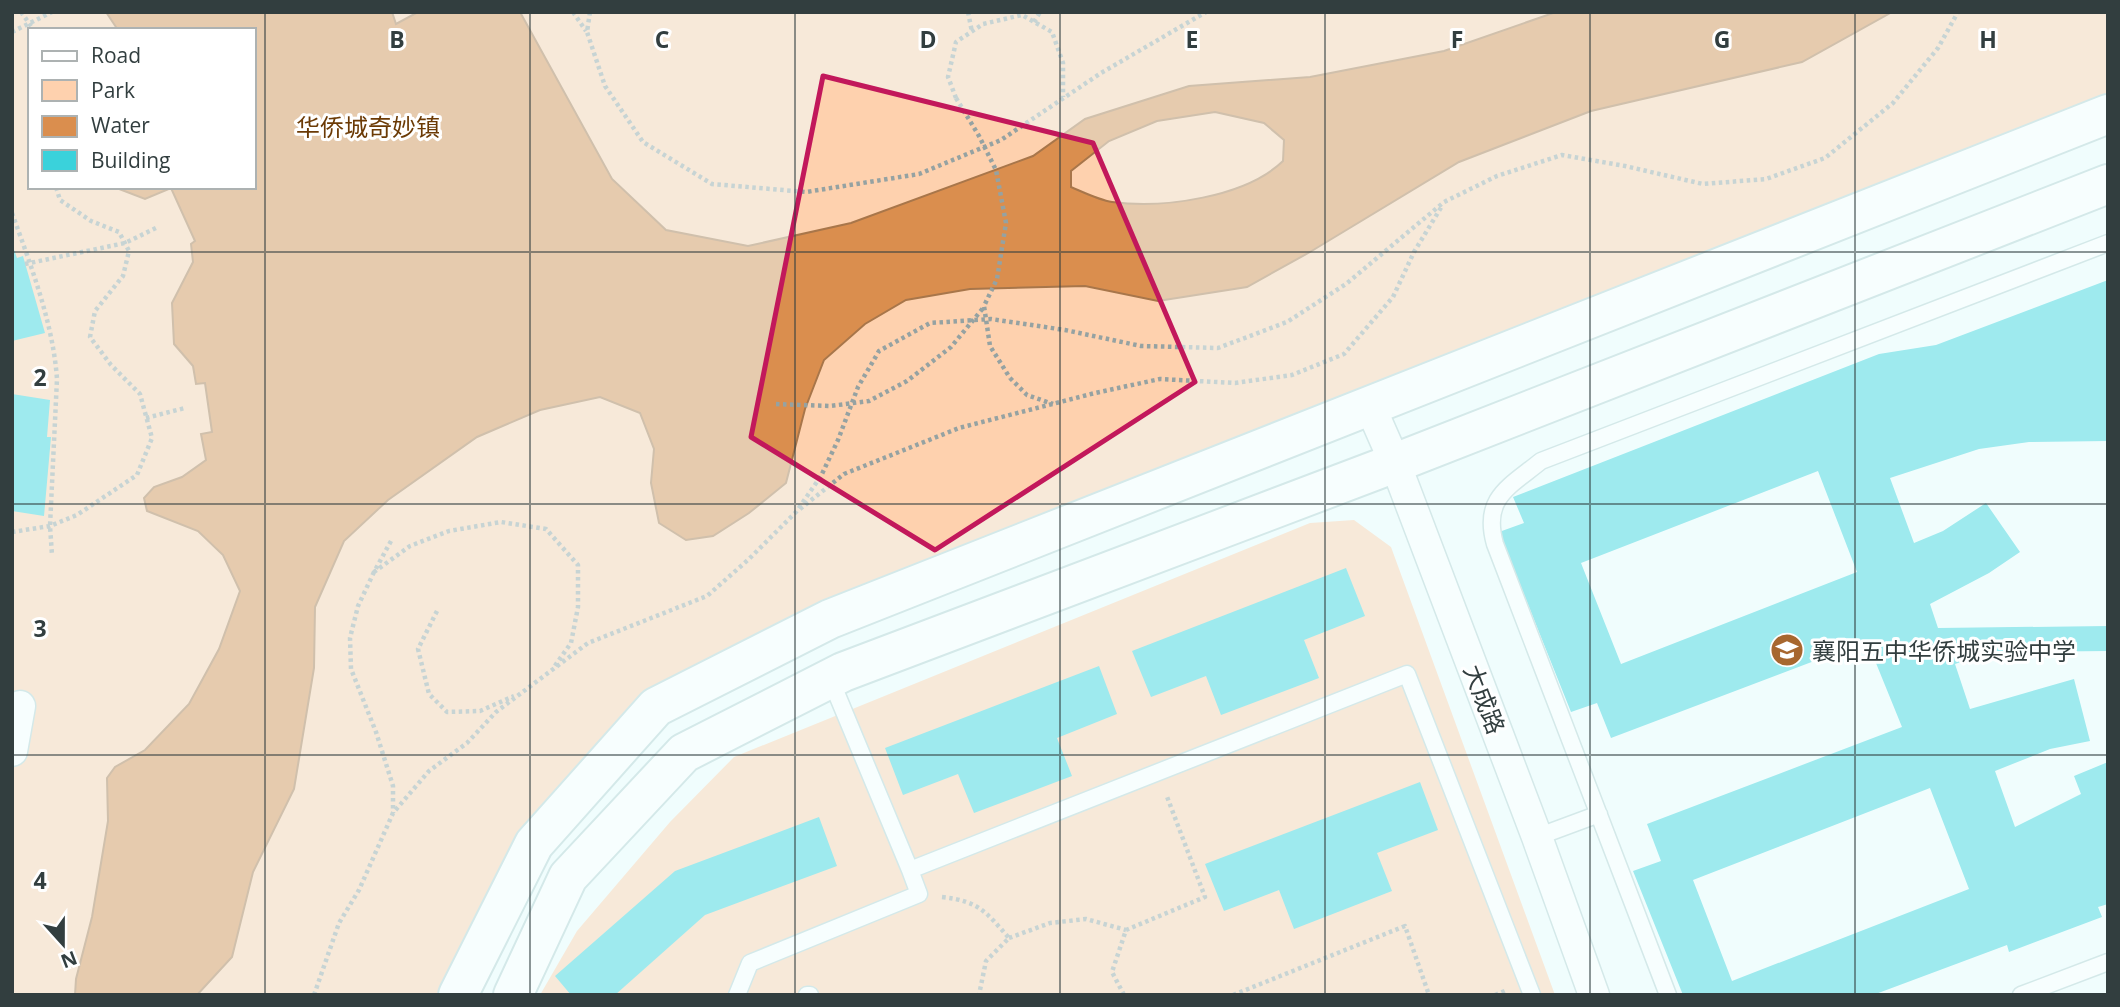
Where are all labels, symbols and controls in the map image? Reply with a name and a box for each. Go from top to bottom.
text: B [389,23,405,55]
text: C [655,23,669,55]
text: D [919,23,937,55]
text: E [1186,23,1198,55]
text: F [1451,23,1463,55]
text: G [1714,23,1730,55]
text: H [1979,23,1997,55]
legend [28,28,256,189]
text: Road [91,41,141,69]
text: Park [91,76,135,104]
park label: 华侨城奇妙镇 [296,110,440,143]
text: Water [91,111,150,139]
text: Building [91,146,170,174]
text: 2 [33,361,47,393]
text: 3 [33,612,47,644]
school or university icon: 襄阳五中华侨城实验中学 [1768,631,1806,669]
place label: 襄阳五中华侨城实验中学 [1812,634,2076,667]
street label: 大成路 [1457,659,1513,739]
text: 4 [33,864,47,896]
north arrow [28,909,98,979]
text: N [57,945,81,975]

